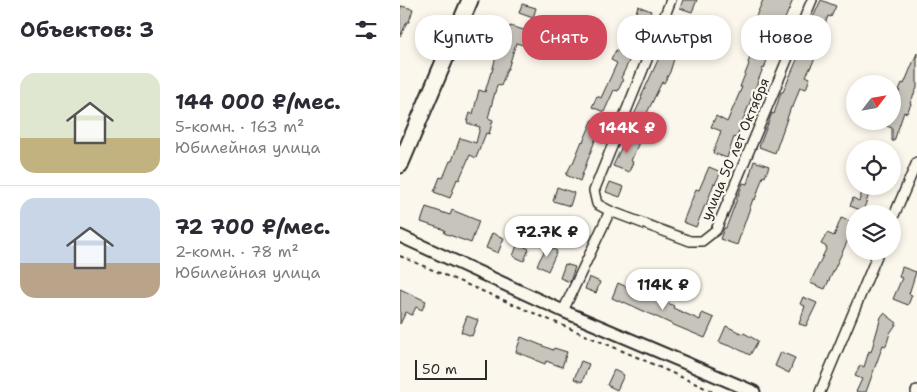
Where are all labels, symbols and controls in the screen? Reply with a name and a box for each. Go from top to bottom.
chip: Купить [415,15,512,60]
chip: Снять [522,15,607,60]
chip: Фильтры [617,15,731,60]
chip: Новое [741,15,831,60]
text: Объектов: 3 [20,16,154,44]
icon: filters [352,16,380,44]
street label: улица 50 лет Октября [697,75,773,223]
north arrow [846,75,901,130]
map controls [846,75,901,260]
text: 144 000 ₽/мес. [175,88,341,116]
icon: home [60,93,120,153]
pin: 144K ₽ [586,112,668,154]
text: 5-комн. · 163 m² [175,116,304,137]
text: 144K ₽ [599,117,655,138]
text: Юбилейная улица [175,137,320,158]
button: locate [846,140,901,195]
button: layers [846,205,901,260]
text: 72 700 ₽/мес. [175,213,331,241]
pin: 72.7K ₽ [501,216,593,258]
icon: home [60,218,120,278]
text: 72.7K ₽ [515,221,579,242]
text: 2-комн. · 78 m² [175,241,299,262]
text: Юбилейная улица [175,262,320,283]
pin: 114K ₽ [622,268,704,311]
text: 114K ₽ [637,274,689,295]
scale bar [415,357,488,380]
text: 50 m [422,360,457,378]

